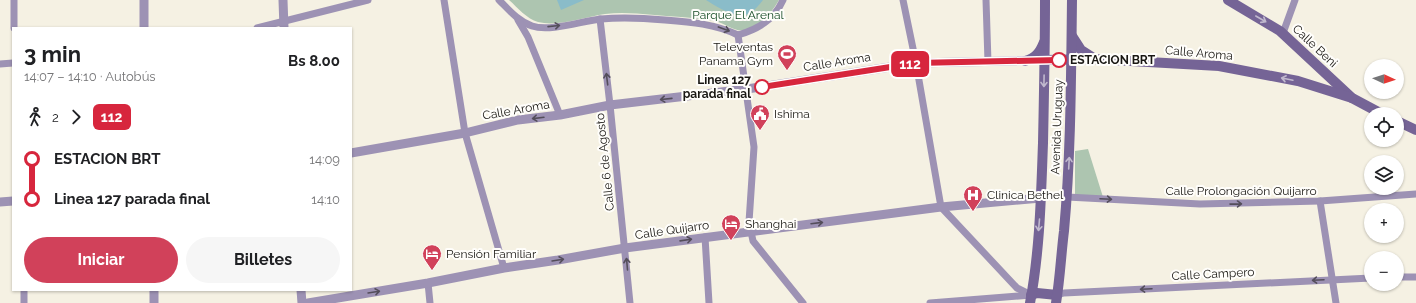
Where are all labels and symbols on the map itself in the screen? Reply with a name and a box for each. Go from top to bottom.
park label: Parque El Arenal [692,8,784,22]
one-way arrow [1255,16,1267,24]
street label: Calle Beni [1290,22,1340,70]
one-way arrow [547,23,560,30]
one-way arrow [718,26,730,34]
place label: Televentas Panama Gym [699,40,773,68]
sports icon: Televentas Panama Gym [776,43,798,71]
street label: Calle Aroma [1165,43,1233,63]
street label: Calle Aroma [802,50,872,74]
line badge: 112 [887,51,933,77]
marker: ESTACION BRT [1051,52,1067,68]
place label: ESTACION BRT [1070,53,1156,67]
north arrow [1364,59,1404,99]
one-way arrow [603,73,611,86]
place label: Linea 127 parada final [683,73,751,101]
one-way arrow [1040,74,1048,87]
one-way arrow [1281,75,1294,83]
marker: Linea 127 parada final [754,79,770,95]
street label: Avenida Uruguay [1048,79,1066,175]
one-way arrow [660,95,673,103]
street label: Calle Aroma [481,97,551,123]
public building icon: Ishima [749,103,771,131]
place label: Ishima [774,107,810,121]
street label: Calle 6 de Agosto [593,112,617,212]
one-way arrow [532,114,545,122]
one-way arrow [1065,157,1072,170]
hospital icon: Clinica Bethel [962,184,984,212]
street label: Calle Prolongación Quijarro [1165,184,1317,198]
place label: Clinica Bethel [987,188,1064,202]
one-way arrow [1099,196,1112,203]
one-way arrow [1229,200,1242,208]
hotel icon: Shanghai [720,213,742,241]
place label: Shanghai [745,217,796,231]
street label: Calle Quijarro [634,218,710,242]
one-way arrow [1035,218,1042,231]
one-way arrow [810,219,823,227]
one-way arrow [679,236,692,244]
hotel icon: Pensión Familiar [421,243,443,271]
place label: Pensión Familiar [446,247,537,261]
one-way arrow [551,256,564,264]
one-way arrow [623,258,630,271]
street label: Calle Campero [1171,265,1255,283]
one-way arrow [1312,276,1325,284]
one-way arrow [1140,285,1153,292]
one-way arrow [367,288,380,296]

